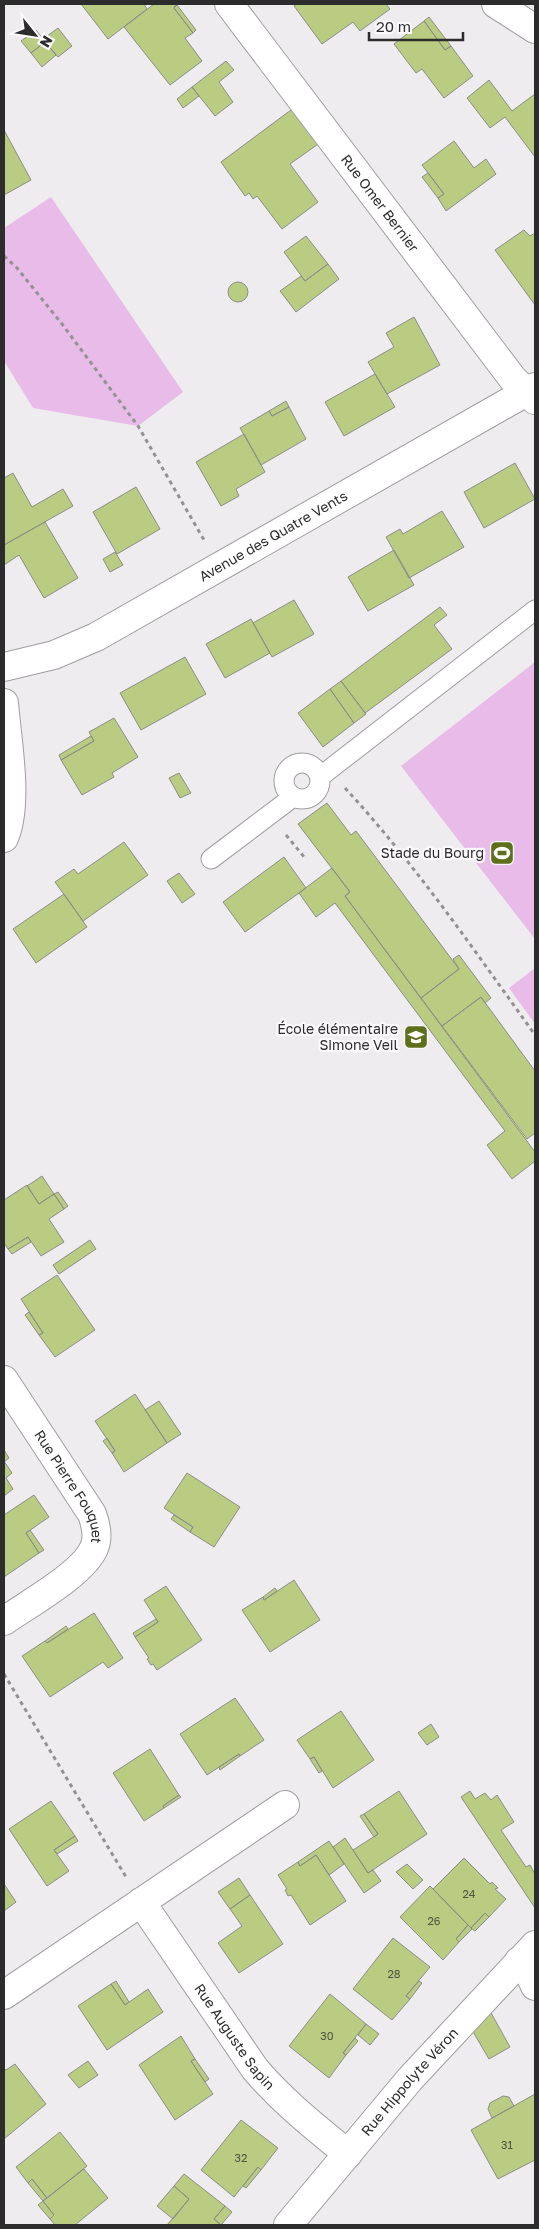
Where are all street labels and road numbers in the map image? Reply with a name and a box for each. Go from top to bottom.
street label: Rue Omer Bernier [338,151,423,256]
street label: Avenue des Quatre Vents [196,487,350,585]
street label: Rue Pierre Fouquet [31,1427,106,1545]
street label: Rue Auguste Sapin [191,1980,278,2093]
street label: Rue Hippolyte Véron [357,2024,461,2139]

